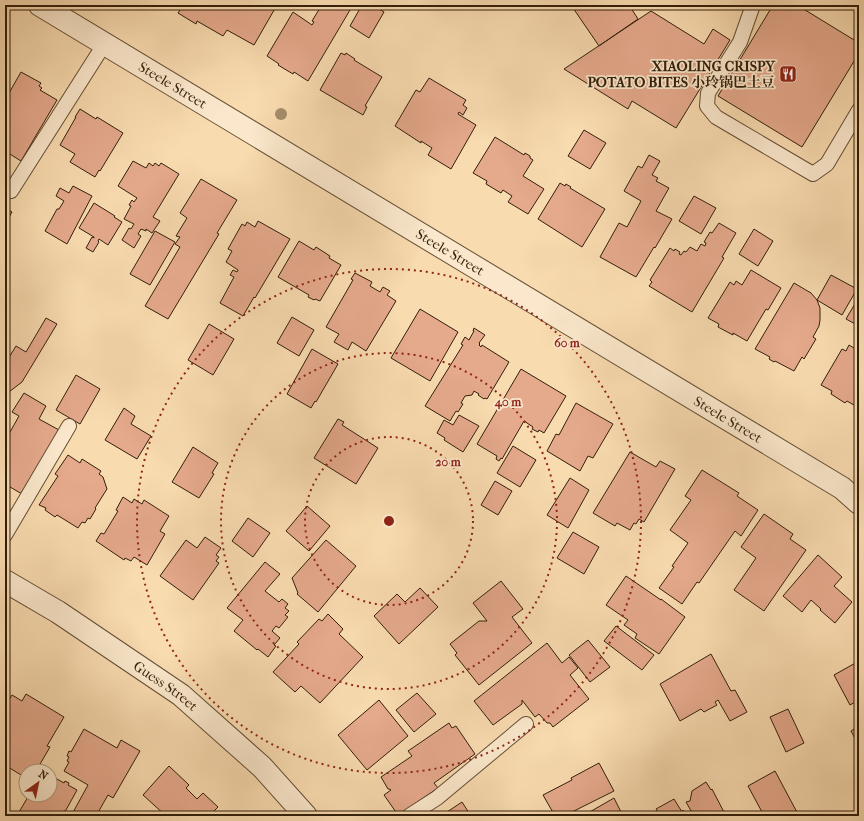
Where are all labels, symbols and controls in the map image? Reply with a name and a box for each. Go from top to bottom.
street label: Steele Street [136,58,210,112]
place label: XIAOLING CRISPY POTATO BITES 小玲锅巴土豆 [587,58,776,91]
restaurant icon: XIAOLING CRISPY POTATO BITES 小玲锅巴土豆 [778,64,798,84]
street label: Steele Street [413,225,488,279]
text: 60 m [554,336,581,350]
street label: Steele Street [691,392,765,446]
text: 40 m [494,395,522,410]
text: 20 m [435,455,462,469]
centre of rings [382,514,396,528]
street label: Guess Street [130,657,201,714]
north arrow [18,763,58,803]
text: N [36,767,51,783]

